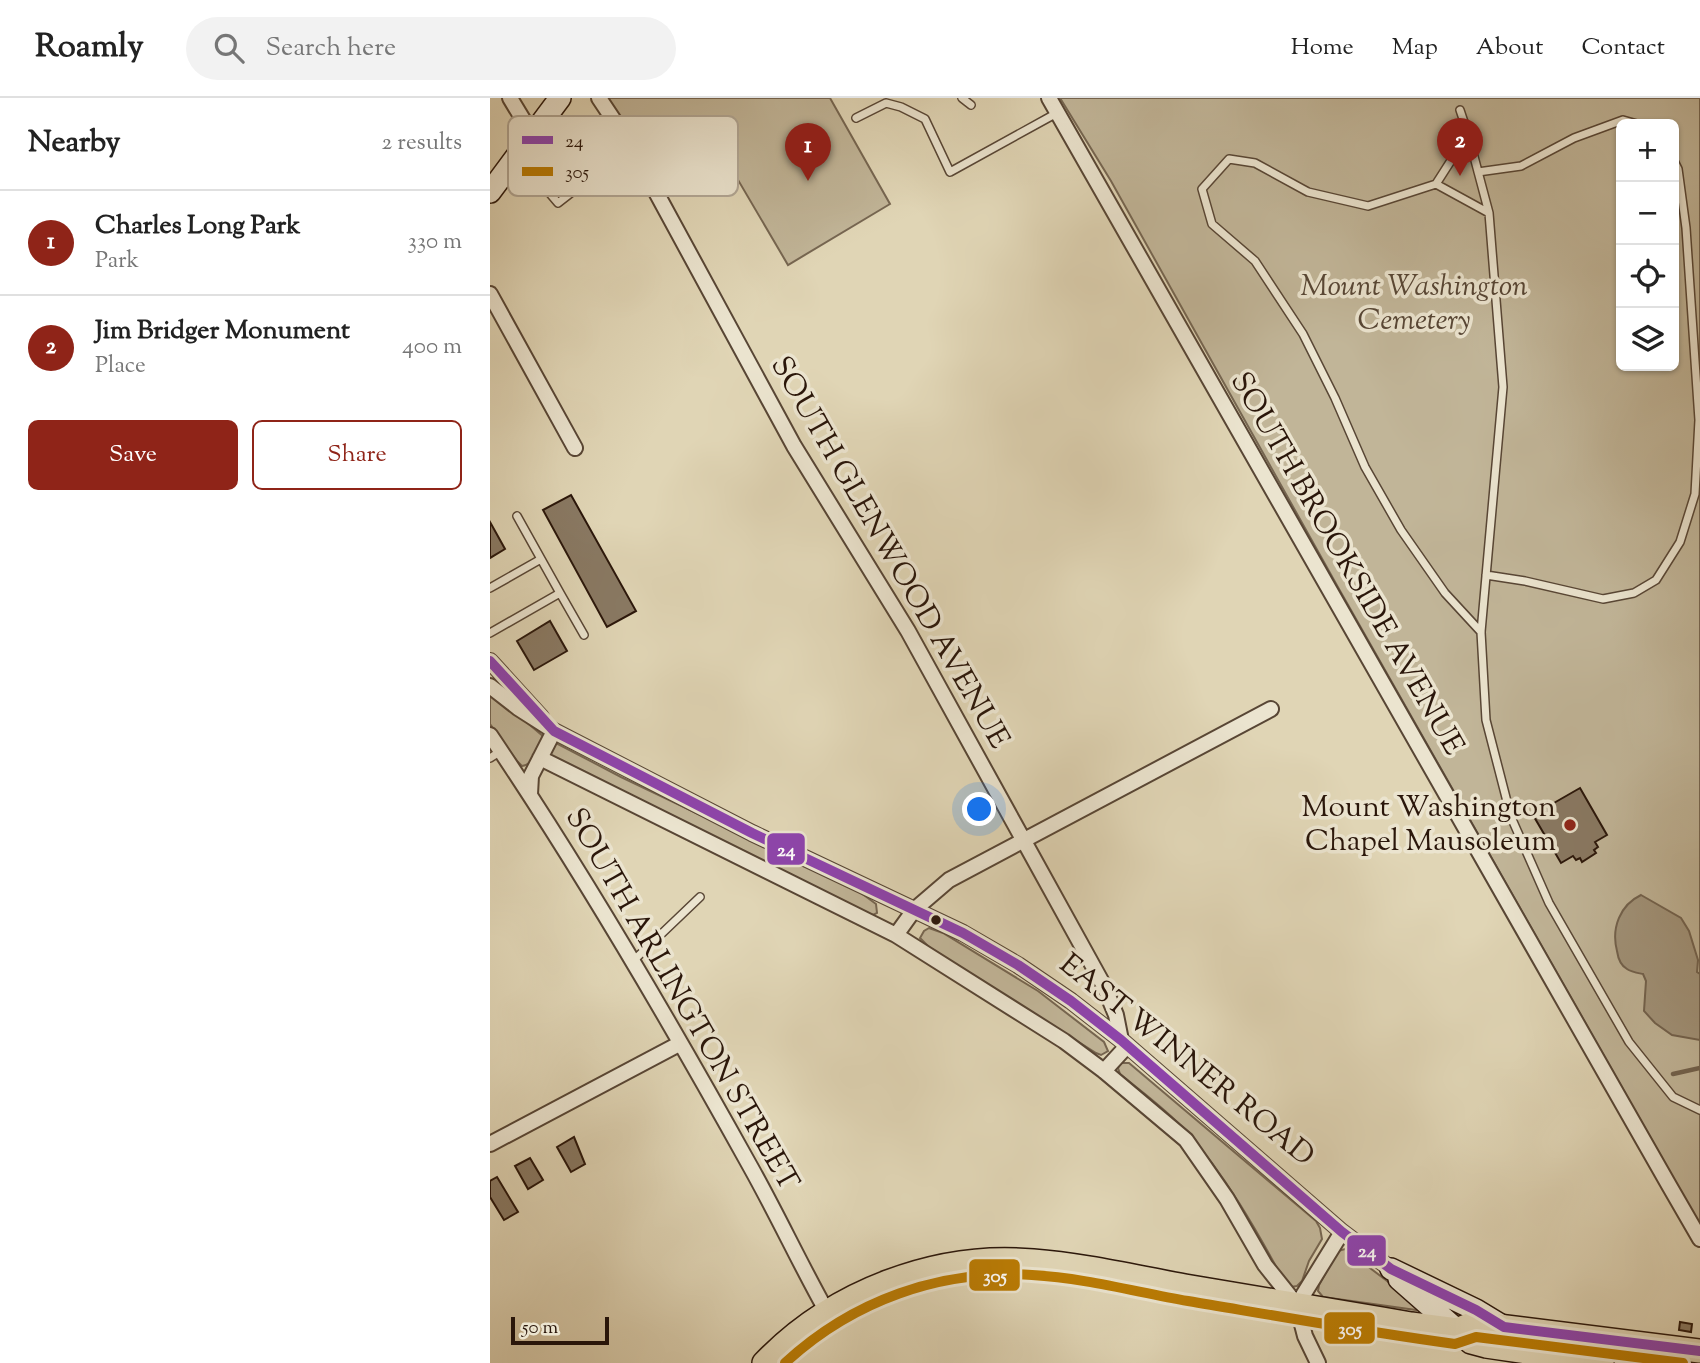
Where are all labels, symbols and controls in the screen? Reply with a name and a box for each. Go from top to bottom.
search box [186,17,676,80]
text: Roamly [35,24,144,72]
icon: search [210,29,248,67]
text: Search here [266,30,396,67]
text: Home [1291,31,1354,65]
text: Map [1392,31,1438,65]
text: About [1476,31,1543,65]
text: Contact [1581,31,1665,65]
legend [508,116,738,196]
pin: 2 [1437,118,1483,176]
map controls [1616,119,1679,371]
button: + [1616,119,1679,182]
text: Nearby [28,122,120,165]
pin: 1 [785,123,831,181]
text: 2 results [382,127,462,160]
text: 24 [565,129,584,156]
text: 305 [565,160,590,187]
button: − [1616,182,1679,245]
text: Charles Long Park [95,208,300,245]
text: 1 [47,226,55,259]
text: 330 m [408,226,462,259]
text: Park [95,245,139,278]
button: locate [1616,245,1679,308]
park label: Mount Washington Cemetery [1300,266,1528,343]
button: layers [1616,308,1679,371]
text: Jim Bridger Monument [95,313,350,350]
text: 2 [46,331,56,364]
text: 400 m [402,331,462,364]
street label: SOUTH GLENWOOD AVENUE [759,349,1019,757]
text: Place [95,350,146,383]
street label: SOUTH BROOKSIDE AVENUE [1218,364,1474,764]
button: Save [28,420,238,490]
button: Share [252,420,462,490]
place label: Mount Washington Chapel Mausoleum [1301,787,1556,864]
your location [962,792,996,826]
street label: SOUTH ARLINGTON STREET [553,801,809,1199]
marker: Mount Washington Chapel Mausoleum [1562,817,1578,833]
line badge: 24 [766,832,806,866]
text: 24 [777,838,796,865]
unlabelled marker [929,913,943,927]
street label: EAST WINNER ROAD [1049,944,1323,1178]
line badge: 24 [1346,1234,1387,1267]
text: 24 [1358,1239,1377,1266]
line badge: 305 [968,1258,1021,1292]
text: 305 [983,1264,1008,1291]
line badge: 305 [1323,1311,1376,1345]
scale bar [511,1314,609,1346]
text: 50 m [522,1315,558,1342]
text: 305 [1338,1317,1363,1344]

